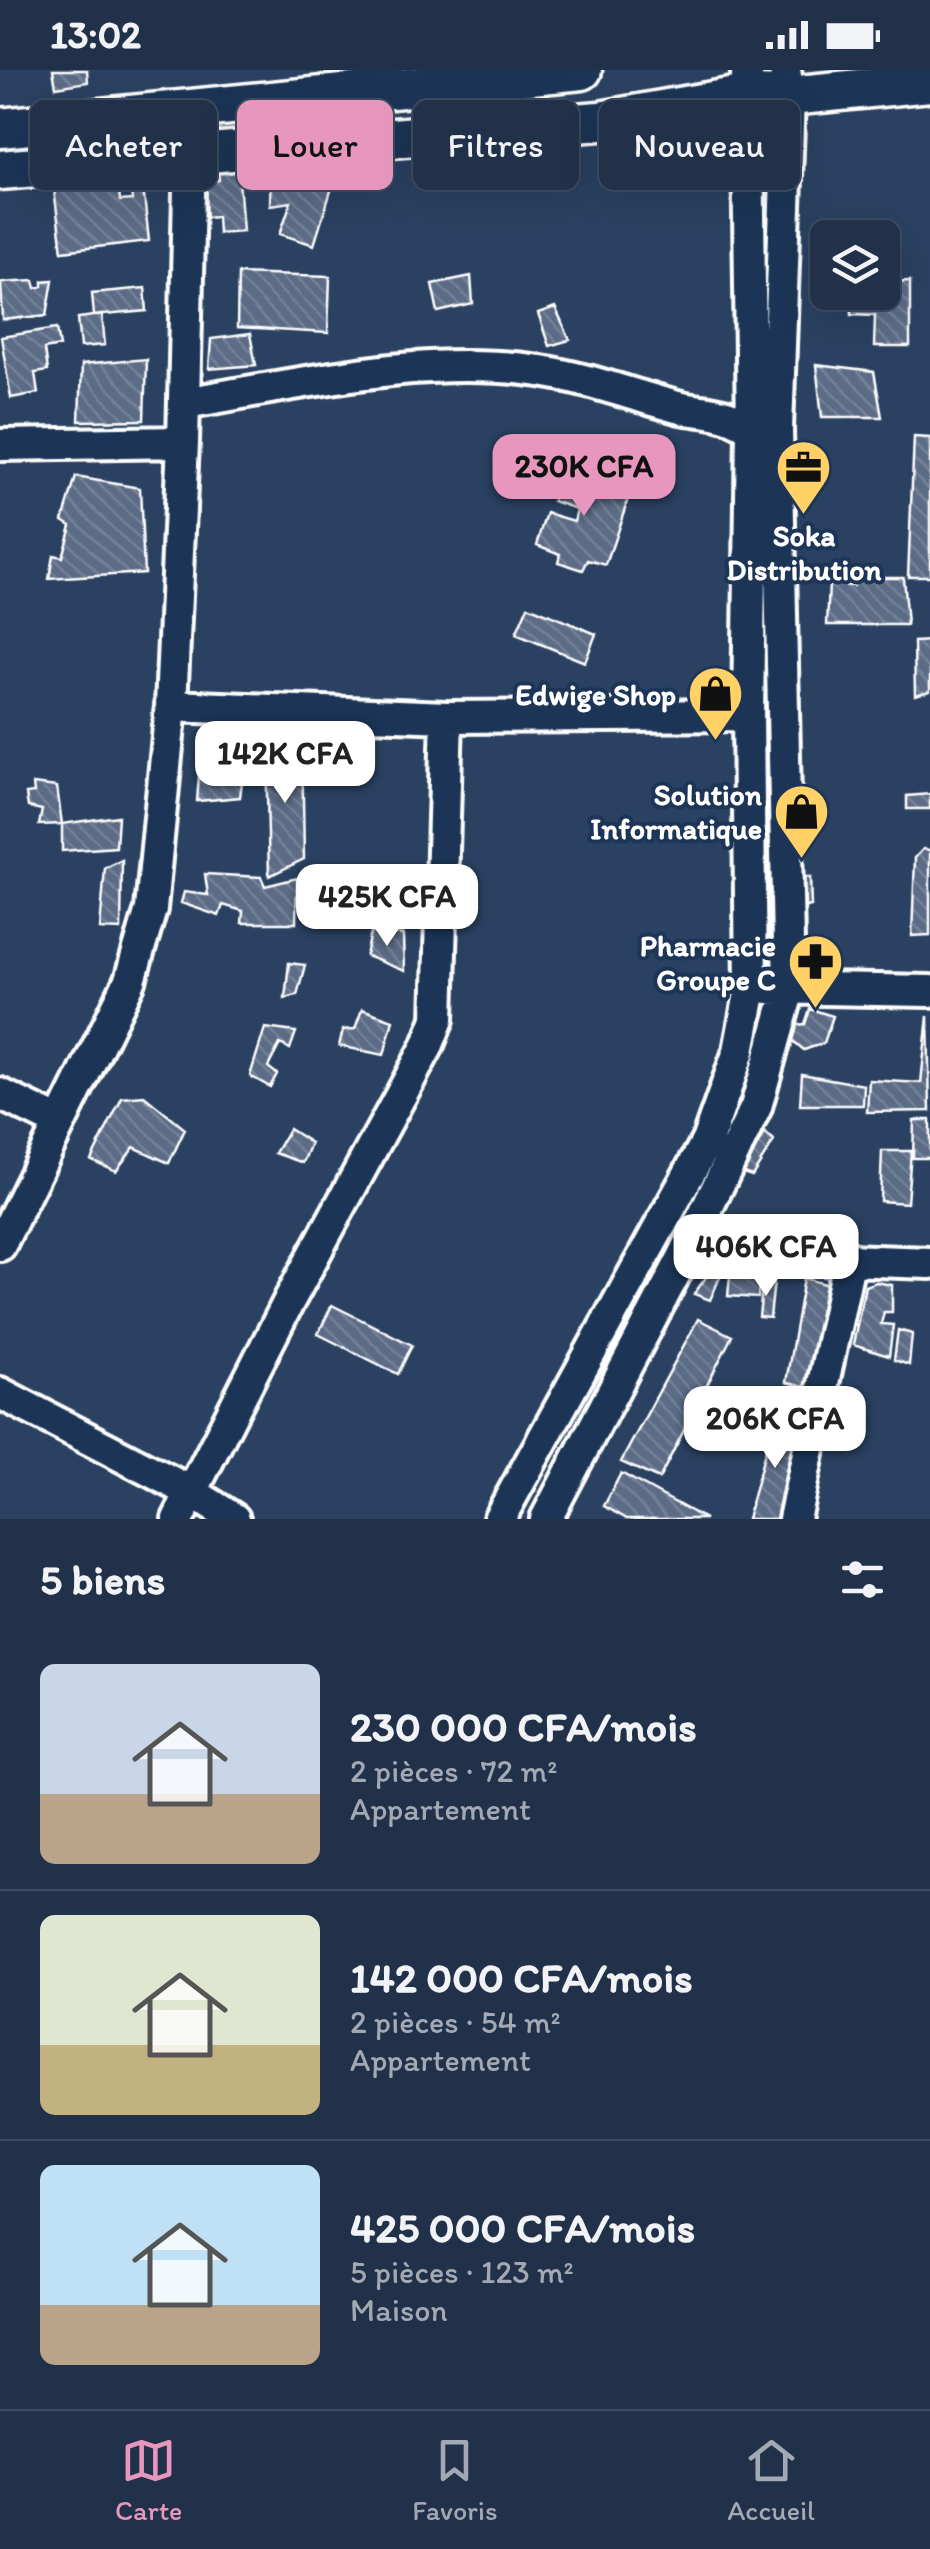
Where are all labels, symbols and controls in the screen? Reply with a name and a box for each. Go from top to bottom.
text: 13:02 [50,12,141,58]
chip: Acheter [30,100,217,190]
chip: Louer [237,100,393,190]
chip: Filtres [413,100,579,190]
chip: Nouveau [599,100,800,190]
map controls [810,220,900,310]
button: layers [810,220,900,310]
pin: 230K CFA [481,434,687,519]
office icon: Soka Distribution [774,437,834,516]
text: 230K CFA [515,447,653,485]
place label: Soka Distribution [726,517,882,588]
shop icon: Edwige Shop [685,664,745,743]
place label: Edwige Shop [515,676,676,713]
pin: 142K CFA [182,721,388,806]
text: 142K CFA [217,734,353,772]
place label: Solution Informatique [590,776,762,847]
shop icon: Solution Informatique [771,781,831,860]
pin: 425K CFA [284,864,490,949]
text: 425K CFA [318,877,456,915]
place label: Pharmacie Groupe C [640,927,776,998]
pharmacy icon: Pharmacie Groupe C [785,932,845,1011]
pin: 406K CFA [663,1214,869,1299]
text: 406K CFA [696,1227,836,1265]
pin: 206K CFA [672,1386,878,1471]
text: 206K CFA [706,1399,844,1437]
icon: filters [835,1552,890,1607]
text: 5 biens [40,1554,165,1605]
text: 230 000 CFA/mois [350,1701,697,1752]
icon: home [120,1704,240,1824]
text: 2 pièces · 72 m² [350,1752,557,1790]
text: Appartement [350,1790,531,1828]
text: 142 000 CFA/mois [350,1952,693,2003]
icon: home [120,1955,240,2075]
text: 2 pièces · 54 m² [350,2003,561,2041]
text: Appartement [350,2041,531,2079]
text: 425 000 CFA/mois [350,2202,695,2253]
icon: home [120,2205,240,2325]
text: 5 pièces · 123 m² [350,2253,574,2291]
text: Maison [350,2291,448,2329]
tab: Carte [115,2433,182,2527]
tab: Favoris [412,2433,498,2527]
tab: Accueil [727,2433,815,2527]

